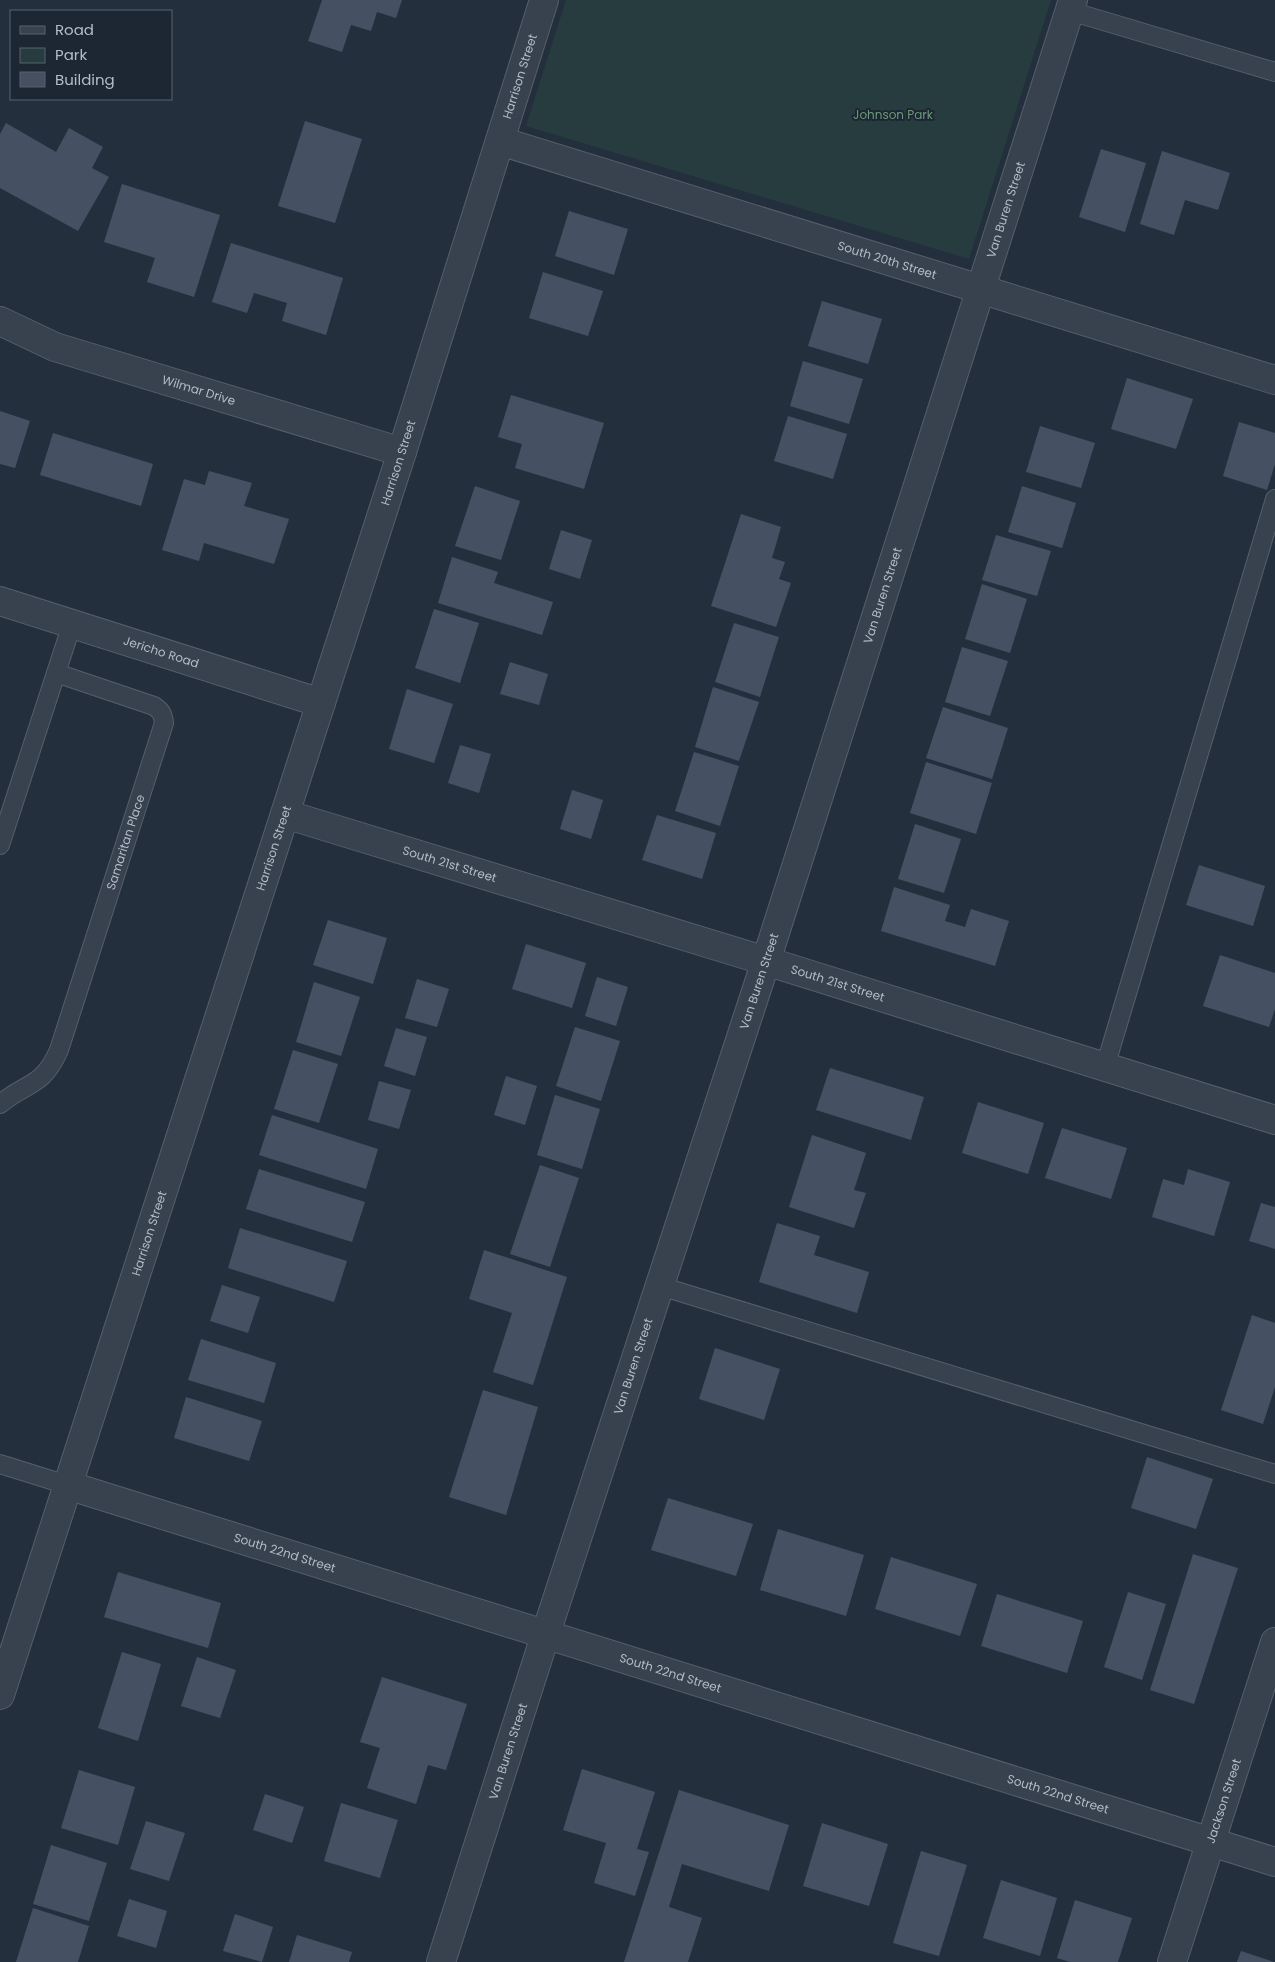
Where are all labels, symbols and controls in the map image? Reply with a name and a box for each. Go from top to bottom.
legend [10,10,172,100]
text: Road [55,19,94,40]
street label: Harrison Street [498,32,541,121]
text: Park [55,44,87,65]
text: Building [55,69,115,90]
park label: Johnson Park [853,106,934,123]
street label: Van Buren Street [982,159,1029,260]
street label: South 20th Street [836,237,939,283]
street label: Wilmar Drive [160,371,238,409]
street label: Harrison Street [376,418,419,507]
street label: Van Buren Street [859,545,906,646]
street label: Jericho Road [121,632,201,672]
street label: Samaritan Place [102,792,148,892]
street label: Harrison Street [252,803,295,893]
street label: South 21st Street [401,841,499,886]
street label: Van Buren Street [735,931,782,1031]
street label: South 21st Street [789,960,887,1006]
street label: Harrison Street [127,1189,170,1278]
street label: Van Buren Street [609,1316,657,1416]
street label: South 22nd Street [232,1529,338,1576]
street label: South 22nd Street [617,1649,723,1697]
street label: Van Buren Street [484,1701,531,1802]
street label: Jackson Street [1202,1756,1245,1845]
street label: South 22nd Street [1005,1770,1111,1818]

